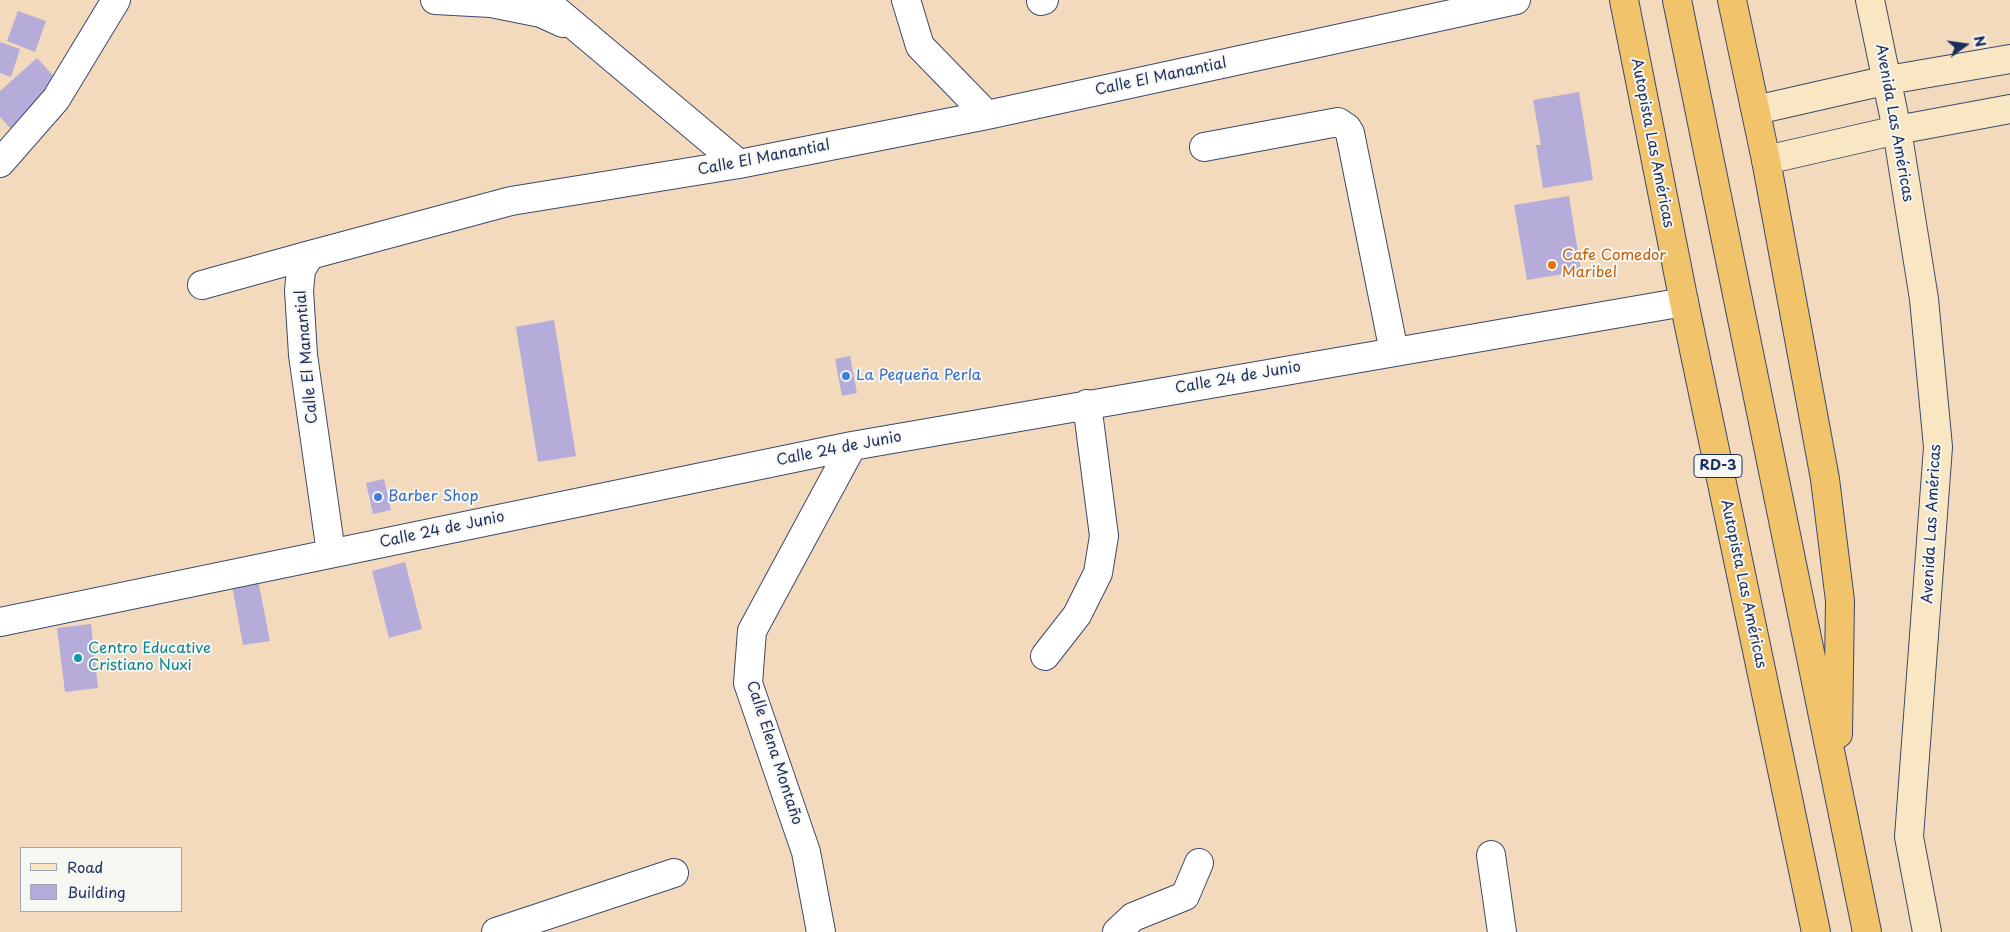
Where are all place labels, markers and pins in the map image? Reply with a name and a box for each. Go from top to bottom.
place label: Cafe Comedor Maribel [1562,247,1666,282]
marker: Cafe Comedor Maribel [1546,259,1558,271]
place label: La Pequeña Perla [856,367,981,385]
marker: La Pequeña Perla [840,370,852,382]
place label: Barber Shop [388,488,479,506]
marker: Barber Shop [372,491,384,503]
place label: Centro Educative Cristiano Nuxi [88,640,211,675]
marker: Centro Educative Cristiano Nuxi [72,652,84,664]

